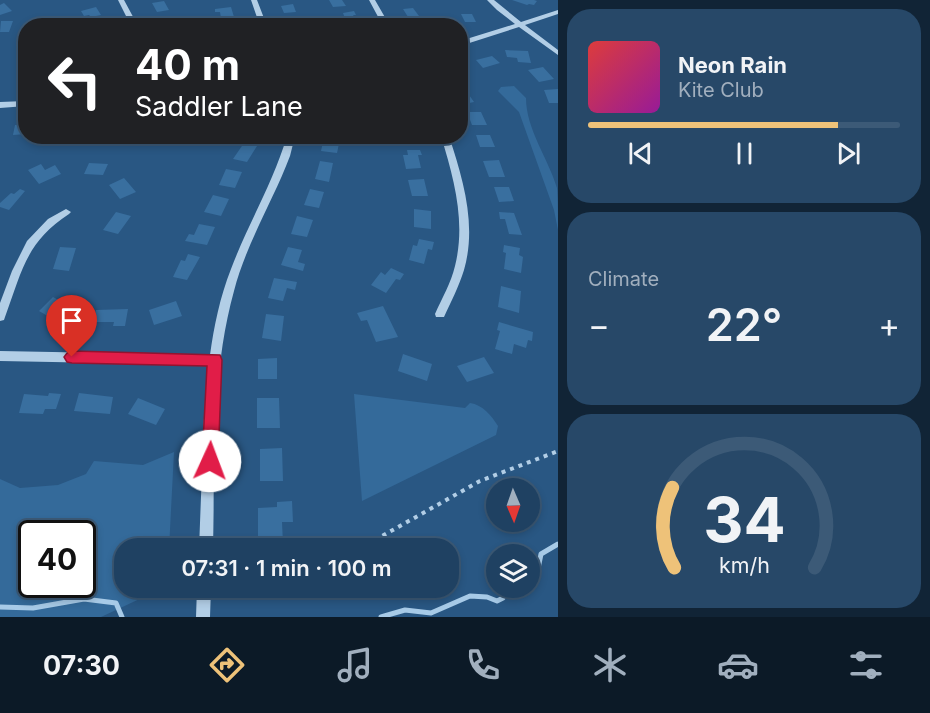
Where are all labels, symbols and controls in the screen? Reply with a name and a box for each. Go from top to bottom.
text: 40 m [135,39,240,90]
icon: left [36,42,114,120]
text: Neon Rain [678,52,787,78]
text: Kite Club [678,78,764,102]
text: Saddler Lane [135,90,303,123]
icon: previous [624,137,657,170]
icon: pause [728,137,761,170]
icon: next [832,137,865,170]
text: Climate [588,267,659,291]
pin [46,295,97,357]
text: 22° [706,297,782,352]
icon: arrive [55,304,88,337]
text: − [588,305,610,345]
text: + [878,305,900,345]
position arrow [178,429,242,493]
north arrow [486,478,540,532]
map controls [486,478,540,598]
text: 34 [703,482,785,557]
speed limit sign: 40 [18,520,96,598]
button: layers [486,544,540,598]
text: km/h [719,553,769,579]
text: 07:31 · 1 min · 100 m [181,555,392,581]
icon: directions [206,644,248,686]
icon: music [334,644,376,686]
icon: phone [462,644,504,686]
icon: climate [589,644,631,686]
icon: car [717,644,759,686]
icon: filters [845,644,887,686]
text: 07:30 [43,649,120,682]

